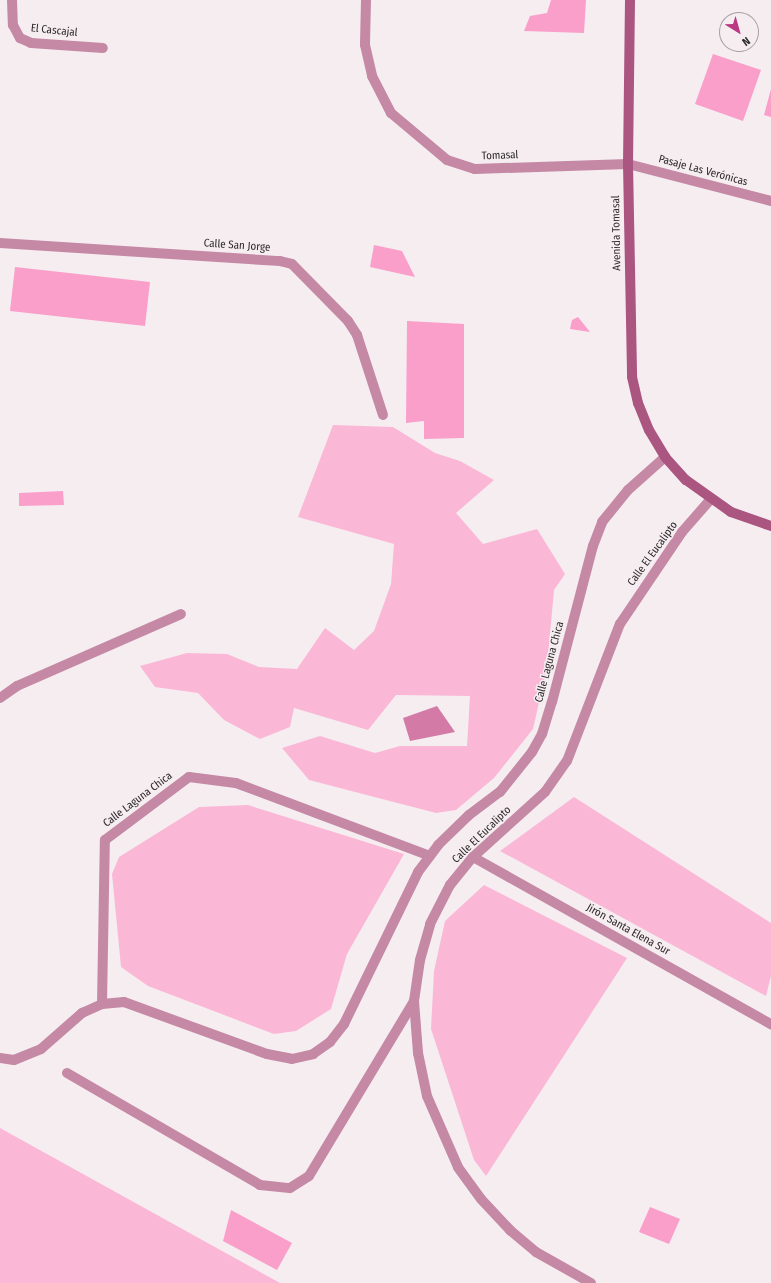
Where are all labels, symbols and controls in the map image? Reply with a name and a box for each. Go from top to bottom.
north arrow [719,12,759,52]
street label: El Cascajal [30,22,78,40]
text: N [739,34,752,48]
street label: Tomasal [481,149,519,163]
street label: Pasaje Las Verónicas [657,153,749,189]
street label: Avenida Tomasal [610,195,624,271]
street label: Calle San Jorge [203,237,271,255]
street label: Calle El Eucalipto [625,519,681,589]
street label: Calle Laguna Chica [533,620,567,704]
street label: Calle Laguna Chica [101,770,175,830]
street label: Calle El Eucalipto [450,804,514,866]
street label: Jirón Santa Elena Sur [584,901,672,959]

